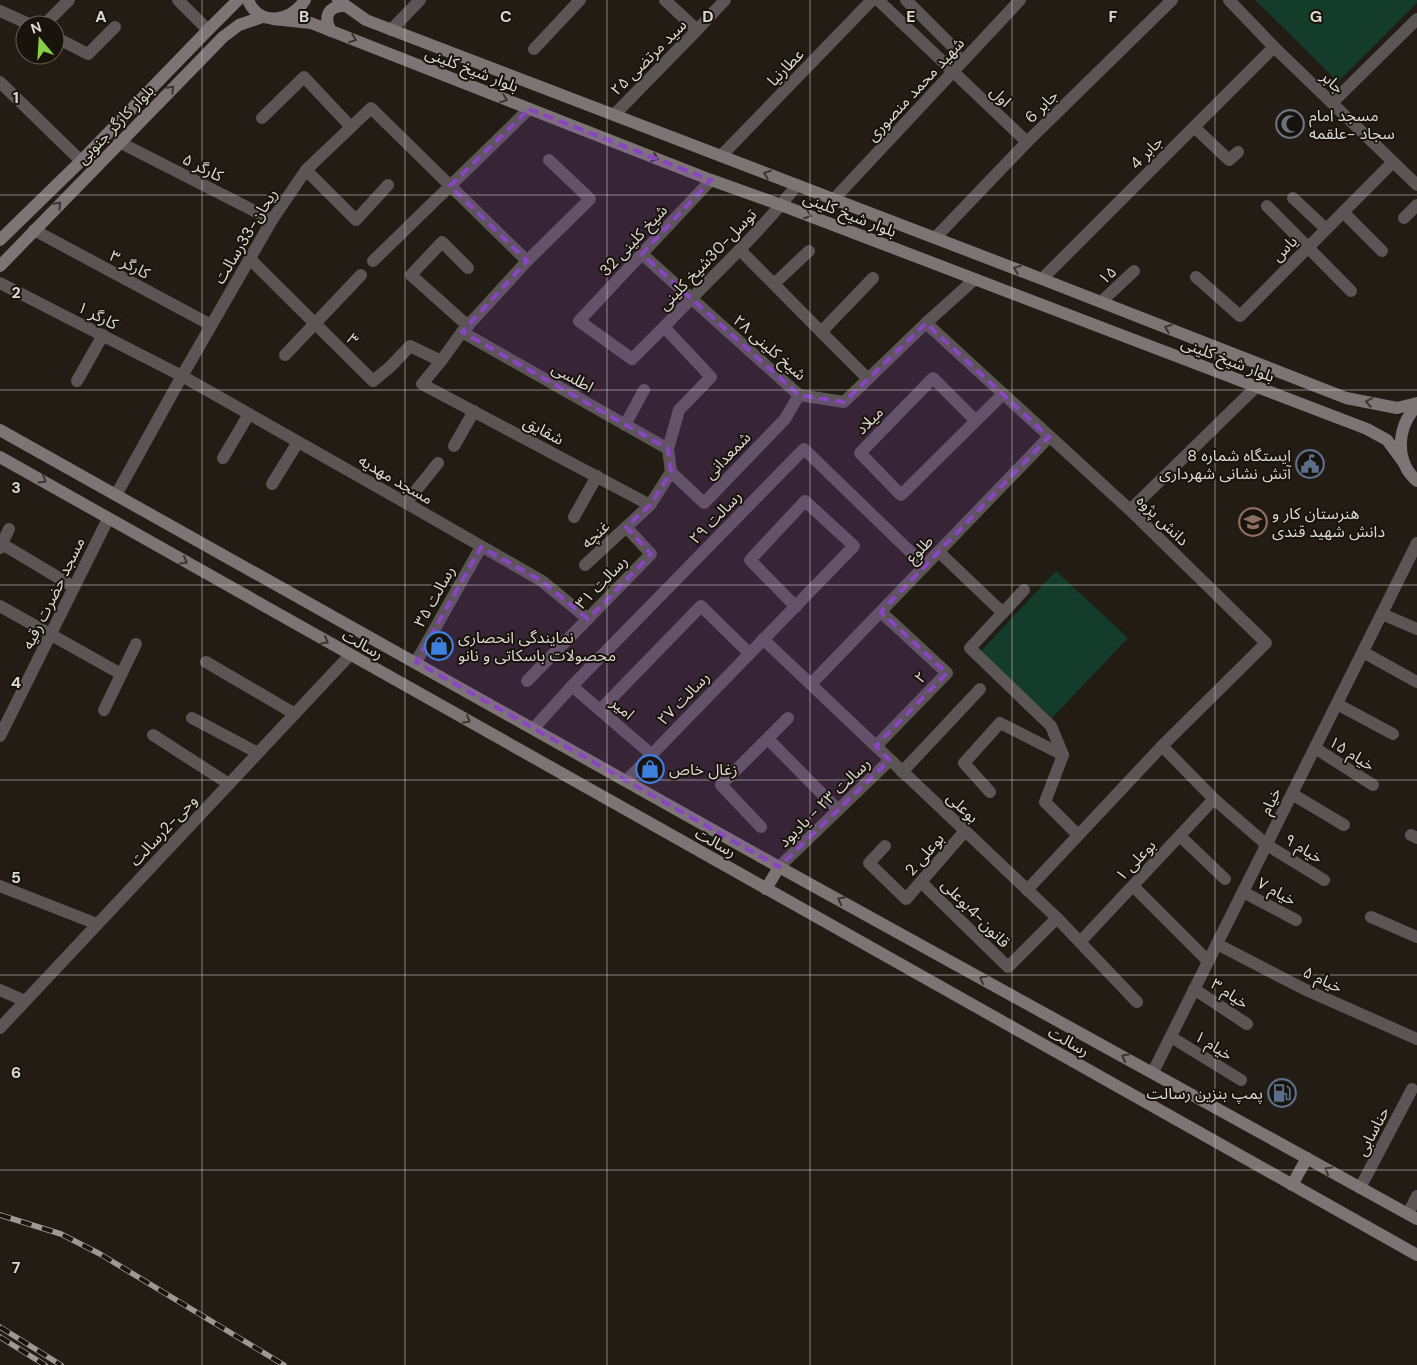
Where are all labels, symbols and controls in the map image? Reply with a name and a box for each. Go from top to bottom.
text: A [95,6,107,27]
text: B [299,6,309,27]
text: C [500,6,512,27]
text: D [702,6,714,27]
text: E [906,6,916,27]
text: F [1109,6,1118,27]
text: G [1310,6,1322,27]
north arrow [15,15,65,65]
street label: ۲۵ سید مرتضی [606,15,691,100]
text: N [28,17,44,38]
one-way arrow [348,33,357,43]
street label: شهید محمد منصوری [862,33,969,146]
street label: بلوار شیخ کلینی [421,42,522,99]
street label: عطارنیا [762,44,808,91]
street label: جابر [1316,66,1349,99]
street label: بلوار کارگر جنوبی [72,80,159,169]
street label: اول [985,81,1016,112]
street label: جابر 6 [1020,85,1063,128]
one-way arrow [166,86,175,95]
text: 1 [13,87,19,108]
one-way arrow [499,93,508,103]
place label: مسجد امام سجاد -علقمه [1309,105,1395,144]
mosque icon: مسجد امام سجاد -علقمه [1275,109,1305,139]
street label: جابر 4 [1125,131,1167,173]
street label: کارگر ۵ [179,148,227,187]
one-way arrow [651,153,659,163]
one-way arrow [763,170,772,180]
street label: ریحان-33رسالت [209,185,282,288]
street label: بلوار شیخ کلینی [799,187,900,244]
street label: شیخ کلینی 32 [595,200,673,282]
one-way arrow [52,202,61,211]
street label: توسل-30شیخ کلینی [653,204,763,316]
one-way arrow [803,209,811,219]
street label: یاس [1267,231,1302,266]
street label: کارگر ۳ [106,245,154,284]
street label: ۱۵ [1094,261,1121,289]
one-way arrow [1013,265,1021,275]
text: 2 [11,282,21,303]
street label: کارگر ۱ [74,296,122,335]
street label: شیخ کلینی ۲۸ [727,310,811,386]
one-way arrow [1164,324,1173,334]
street label: ۳ [342,329,363,350]
street label: بلوار شیخ کلینی [1177,332,1278,389]
street label: اطلسی [548,357,597,397]
one-way arrow [1365,398,1374,408]
street label: میلاد [851,402,888,439]
street label: شقایق [520,411,568,450]
street label: شمعدانی [699,427,755,484]
place label: ایستگاه شماره 8 آتش نشانی شهرداری [1159,445,1292,484]
public building icon: ایستگاه شماره 8 آتش نشانی شهرداری [1295,449,1325,479]
street label: مسجد مهدیه [355,450,437,509]
one-way arrow [37,474,46,484]
text: 3 [11,477,21,498]
street label: رسالت ۲۹ [685,486,746,549]
street label: دانش پژوه [1132,490,1193,551]
place label: هنرستان کار و دانش شهید قندی [1272,503,1385,542]
school or university icon: هنرستان کار و دانش شهید قندی [1238,507,1268,537]
street label: غنچه [577,516,614,553]
street label: طلوع [901,531,939,569]
street label: مسجد حضرت رقیه [17,534,90,653]
street label: رسالت ۳۱ [571,551,632,614]
one-way arrow [178,555,187,565]
street label: رسالت ۳۵ [409,562,460,631]
street label: رسالت [338,625,387,664]
place label: نمایندگی انحصاری محصولات باسکاتی و نانو [458,627,616,666]
shop icon: نمایندگی انحصاری محصولات باسکاتی و نانو [424,631,454,661]
one-way arrow [320,635,329,645]
street label: رسالت ۲۷ [653,667,714,730]
street label: ۲ [910,667,931,688]
text: 4 [11,672,21,693]
street label: امیر [606,692,639,724]
one-way arrow [462,714,471,724]
street label: خیام ۱۵ [1324,731,1379,777]
street label: رسالت ۲۳ - یادبود [774,753,875,852]
shop icon: زغال خاص [635,754,665,784]
place label: زغال خاص [669,759,738,780]
street label: خیام [1255,784,1288,819]
street label: بوعلی [942,787,983,827]
street label: وحی-2رسالت [125,790,202,871]
street label: رسالت [691,823,740,862]
street label: بوعلی 2 [900,829,949,880]
street label: خیام ۹ [1280,829,1327,870]
street label: ۱ بوعلی [1110,835,1160,886]
text: 5 [11,867,21,888]
street label: خیام ۷ [1253,872,1300,912]
street label: قانون-4بوعلی [937,874,1015,952]
one-way arrow [837,896,846,906]
street label: خیام ۵ [1299,961,1346,999]
street label: خیام ۳ [1206,973,1253,1015]
one-way arrow [979,975,988,985]
street label: رسالت [1044,1022,1093,1061]
street label: خیام ۱ [1190,1026,1237,1067]
one-way arrow [1122,1053,1131,1063]
text: 6 [11,1062,21,1083]
fuel station icon: پمپ بنزین رسالت [1267,1078,1297,1108]
place label: پمپ بنزین رسالت [1147,1083,1263,1104]
street label: حناسابی [1351,1103,1394,1160]
one-way arrow [1325,1166,1334,1176]
text: 7 [12,1257,21,1278]

